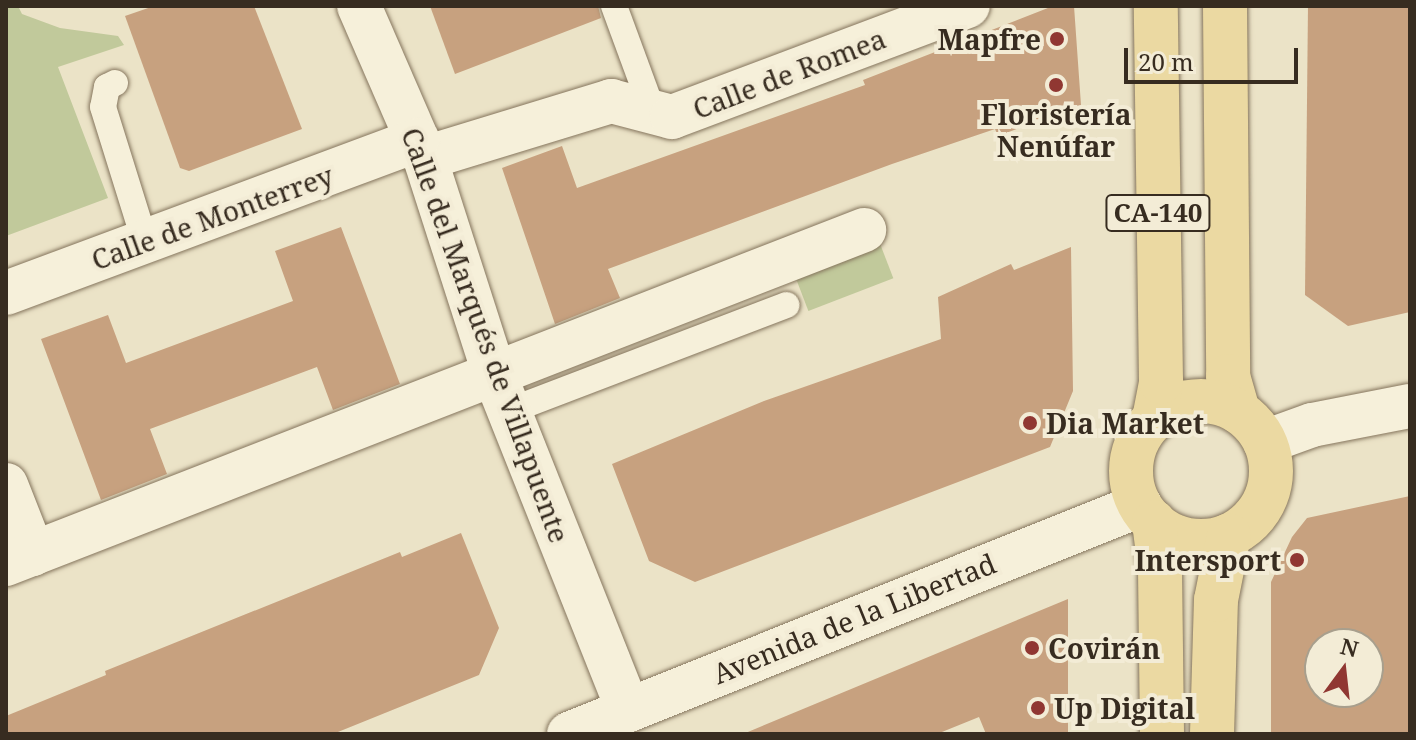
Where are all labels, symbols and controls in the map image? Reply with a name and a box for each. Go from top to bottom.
street label: Calle de Romea [688,21,890,125]
place label: Mapfre [937,22,1041,56]
marker: Mapfre [1048,30,1066,48]
scale bar [1128,32,1302,82]
text: 20 m [1138,45,1194,78]
marker: Floristería Nenúfar [1047,76,1065,94]
place label: Floristería Nenúfar [980,97,1132,163]
street label: Calle del Marqués de Villapuente [395,123,577,547]
street label: Calle de Monterrey [87,158,337,276]
road number: CA-140 [1104,191,1212,235]
place label: Dia Market [1046,406,1204,440]
marker: Dia Market [1021,414,1039,432]
place label: Intersport [1134,543,1281,577]
street label: Avenida de la Libertad [708,546,1000,690]
marker: Intersport [1288,551,1306,569]
north arrow [1304,628,1384,708]
text: N [1337,630,1362,663]
place label: Covirán [1048,631,1160,665]
marker: Covirán [1023,639,1041,657]
place label: Up Digital [1054,691,1195,725]
marker: Up Digital [1029,699,1047,717]

